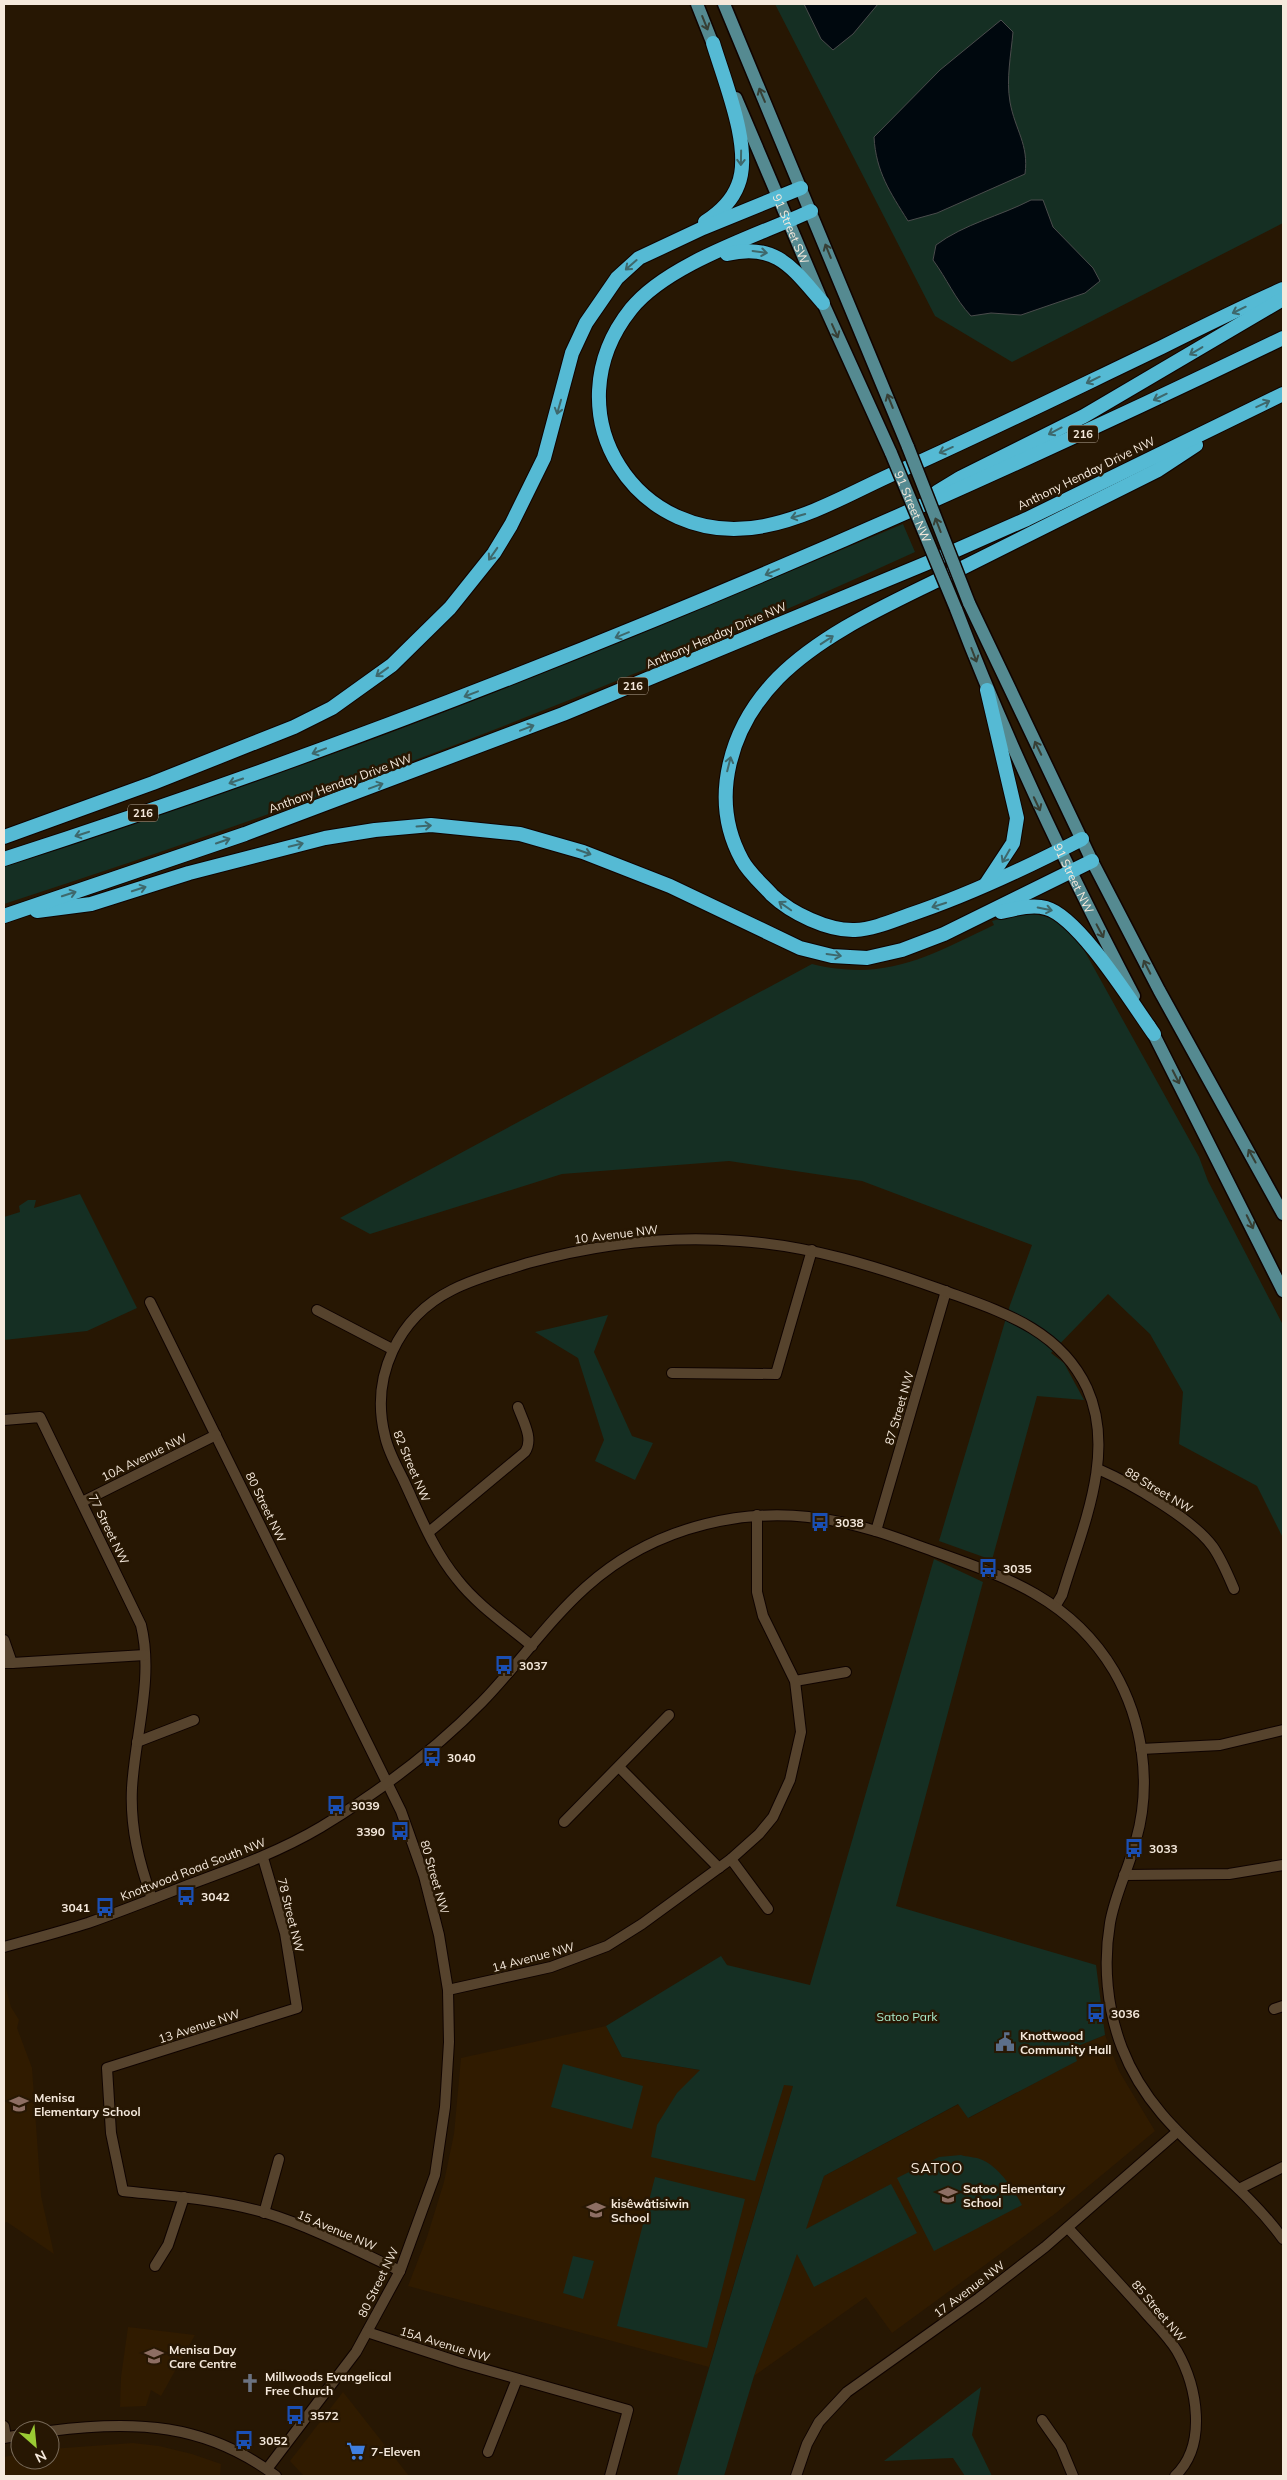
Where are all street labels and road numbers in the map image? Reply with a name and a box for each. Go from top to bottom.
street label: 91 Street SW [770,191,813,266]
road number: 216 [1068,426,1098,442]
street label: Anthony Henday Drive NW [1015,433,1157,513]
street label: 91 Street NW [892,468,935,545]
street label: Anthony Henday Drive NW [643,599,789,671]
road number: 216 [618,678,648,694]
street label: Anthony Henday Drive NW [266,750,414,816]
road number: 216 [128,804,158,821]
street label: 91 Street NW [1051,841,1098,916]
street label: 10 Avenue NW [573,1221,659,1247]
street label: 87 Street NW [881,1369,917,1447]
street label: 82 Street NW [390,1428,434,1504]
street label: 10A Avenue NW [99,1430,189,1484]
street label: 88 Street NW [1122,1464,1196,1516]
street label: 80 Street NW [243,1469,289,1545]
street label: 77 Street NW [86,1491,132,1567]
street label: Knottwood Road South NW [118,1834,268,1904]
street label: 80 Street NW [417,1838,453,1916]
street label: 78 Street NW [275,1876,307,1954]
street label: 14 Avenue NW [490,1939,576,1975]
street label: 13 Avenue NW [156,2006,242,2046]
street label: 15 Avenue NW [295,2207,379,2253]
street label: 80 Street NW [355,2244,401,2320]
street label: 17 Avenue NW [931,2257,1007,2321]
street label: 85 Street NW [1129,2277,1189,2345]
street label: 15A Avenue NW [398,2323,492,2365]

